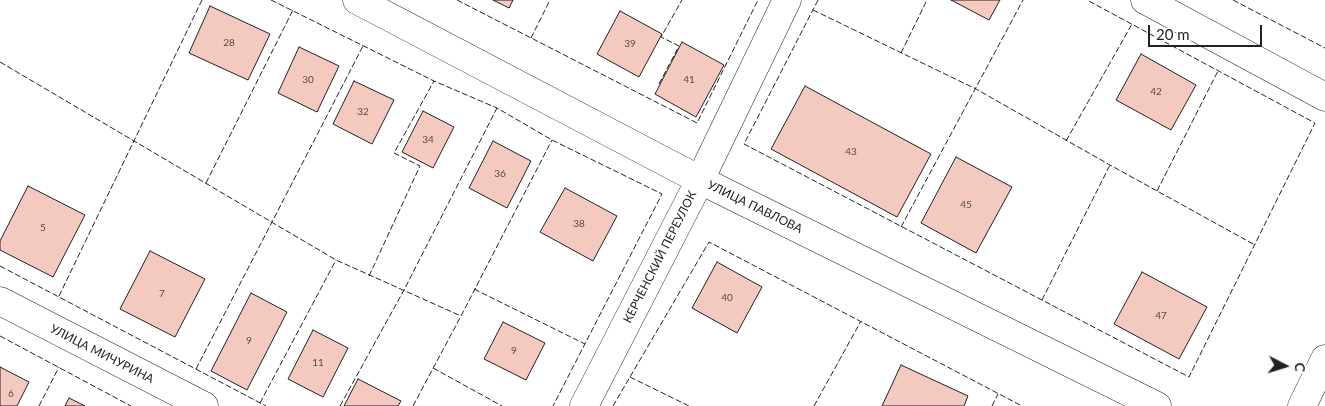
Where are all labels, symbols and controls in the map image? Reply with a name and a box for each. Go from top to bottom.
scale bar [1150,15,1264,47]
text: 20 m [1156,25,1190,43]
house number: 28 [223,37,235,49]
house number: 39 [624,38,636,50]
house number: 30 [302,74,314,86]
house number: 41 [683,74,695,86]
house number: 42 [1150,86,1162,98]
house number: 32 [357,106,369,118]
house number: 34 [422,134,434,146]
house number: 43 [845,146,857,158]
house number: 36 [494,168,506,180]
street label: УЛИЦА ПАВЛОВА [705,178,805,236]
street label: КЕРЧЕНСКИЙ ПЕРЕУЛОК [620,188,700,326]
house number: 45 [960,199,972,211]
house number: 38 [573,218,585,230]
house number: 5 [40,222,46,234]
house number: 7 [159,288,165,300]
house number: 40 [721,292,733,304]
house number: 47 [1155,310,1167,322]
street label: УЛИЦА МИЧУРИНА [48,322,156,386]
house number: 9 [246,335,252,347]
north arrow [1260,341,1310,391]
house number: 9 [511,345,517,357]
house number: 11 [312,357,324,369]
text: С [1292,362,1309,373]
house number: 6 [8,388,14,400]

